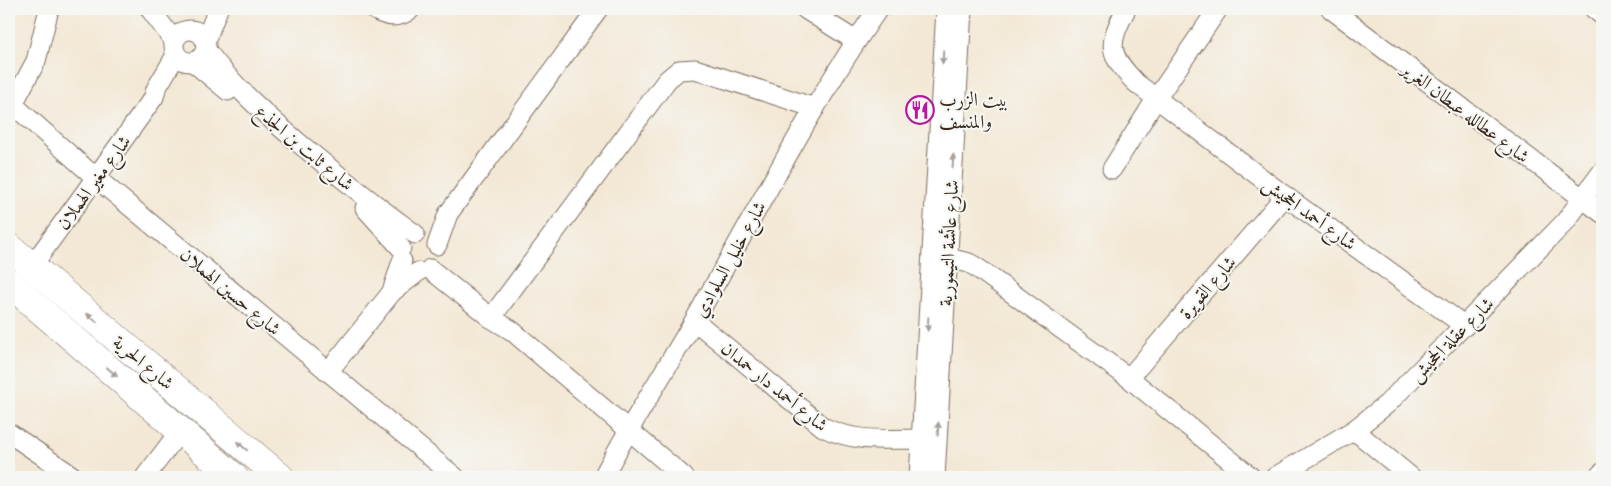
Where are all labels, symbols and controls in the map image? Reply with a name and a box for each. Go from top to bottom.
one-way arrow [938,50,946,66]
street label: شارع عطالله عبطان الغرير [1393,56,1533,171]
place label: بيت الزرب والمنسف [939,89,1008,134]
restaurant icon: بيت الزرب والمنسف [905,95,935,125]
street label: شارع ثابت بن الجذع [248,100,358,198]
street label: شارع مغير الهملان [52,131,139,237]
one-way arrow [949,153,957,169]
street label: شارع أحمد الجحيش [1256,171,1362,258]
street label: شارع عائشة التيمورية [935,179,967,307]
street label: شارع خليل السلوادي [689,197,774,323]
street label: شارع حسين الهملان [173,243,285,343]
street label: شارع القويرة [1175,252,1244,326]
street label: شارع عقلة الجحيش [1405,293,1501,389]
one-way arrow [86,312,99,323]
one-way arrow [923,317,931,333]
street label: شارع الحرية [106,331,178,398]
street label: شارع أحمد دار حمدان [714,336,833,440]
one-way arrow [105,367,118,378]
one-way arrow [934,420,942,436]
one-way arrow [236,440,249,451]

